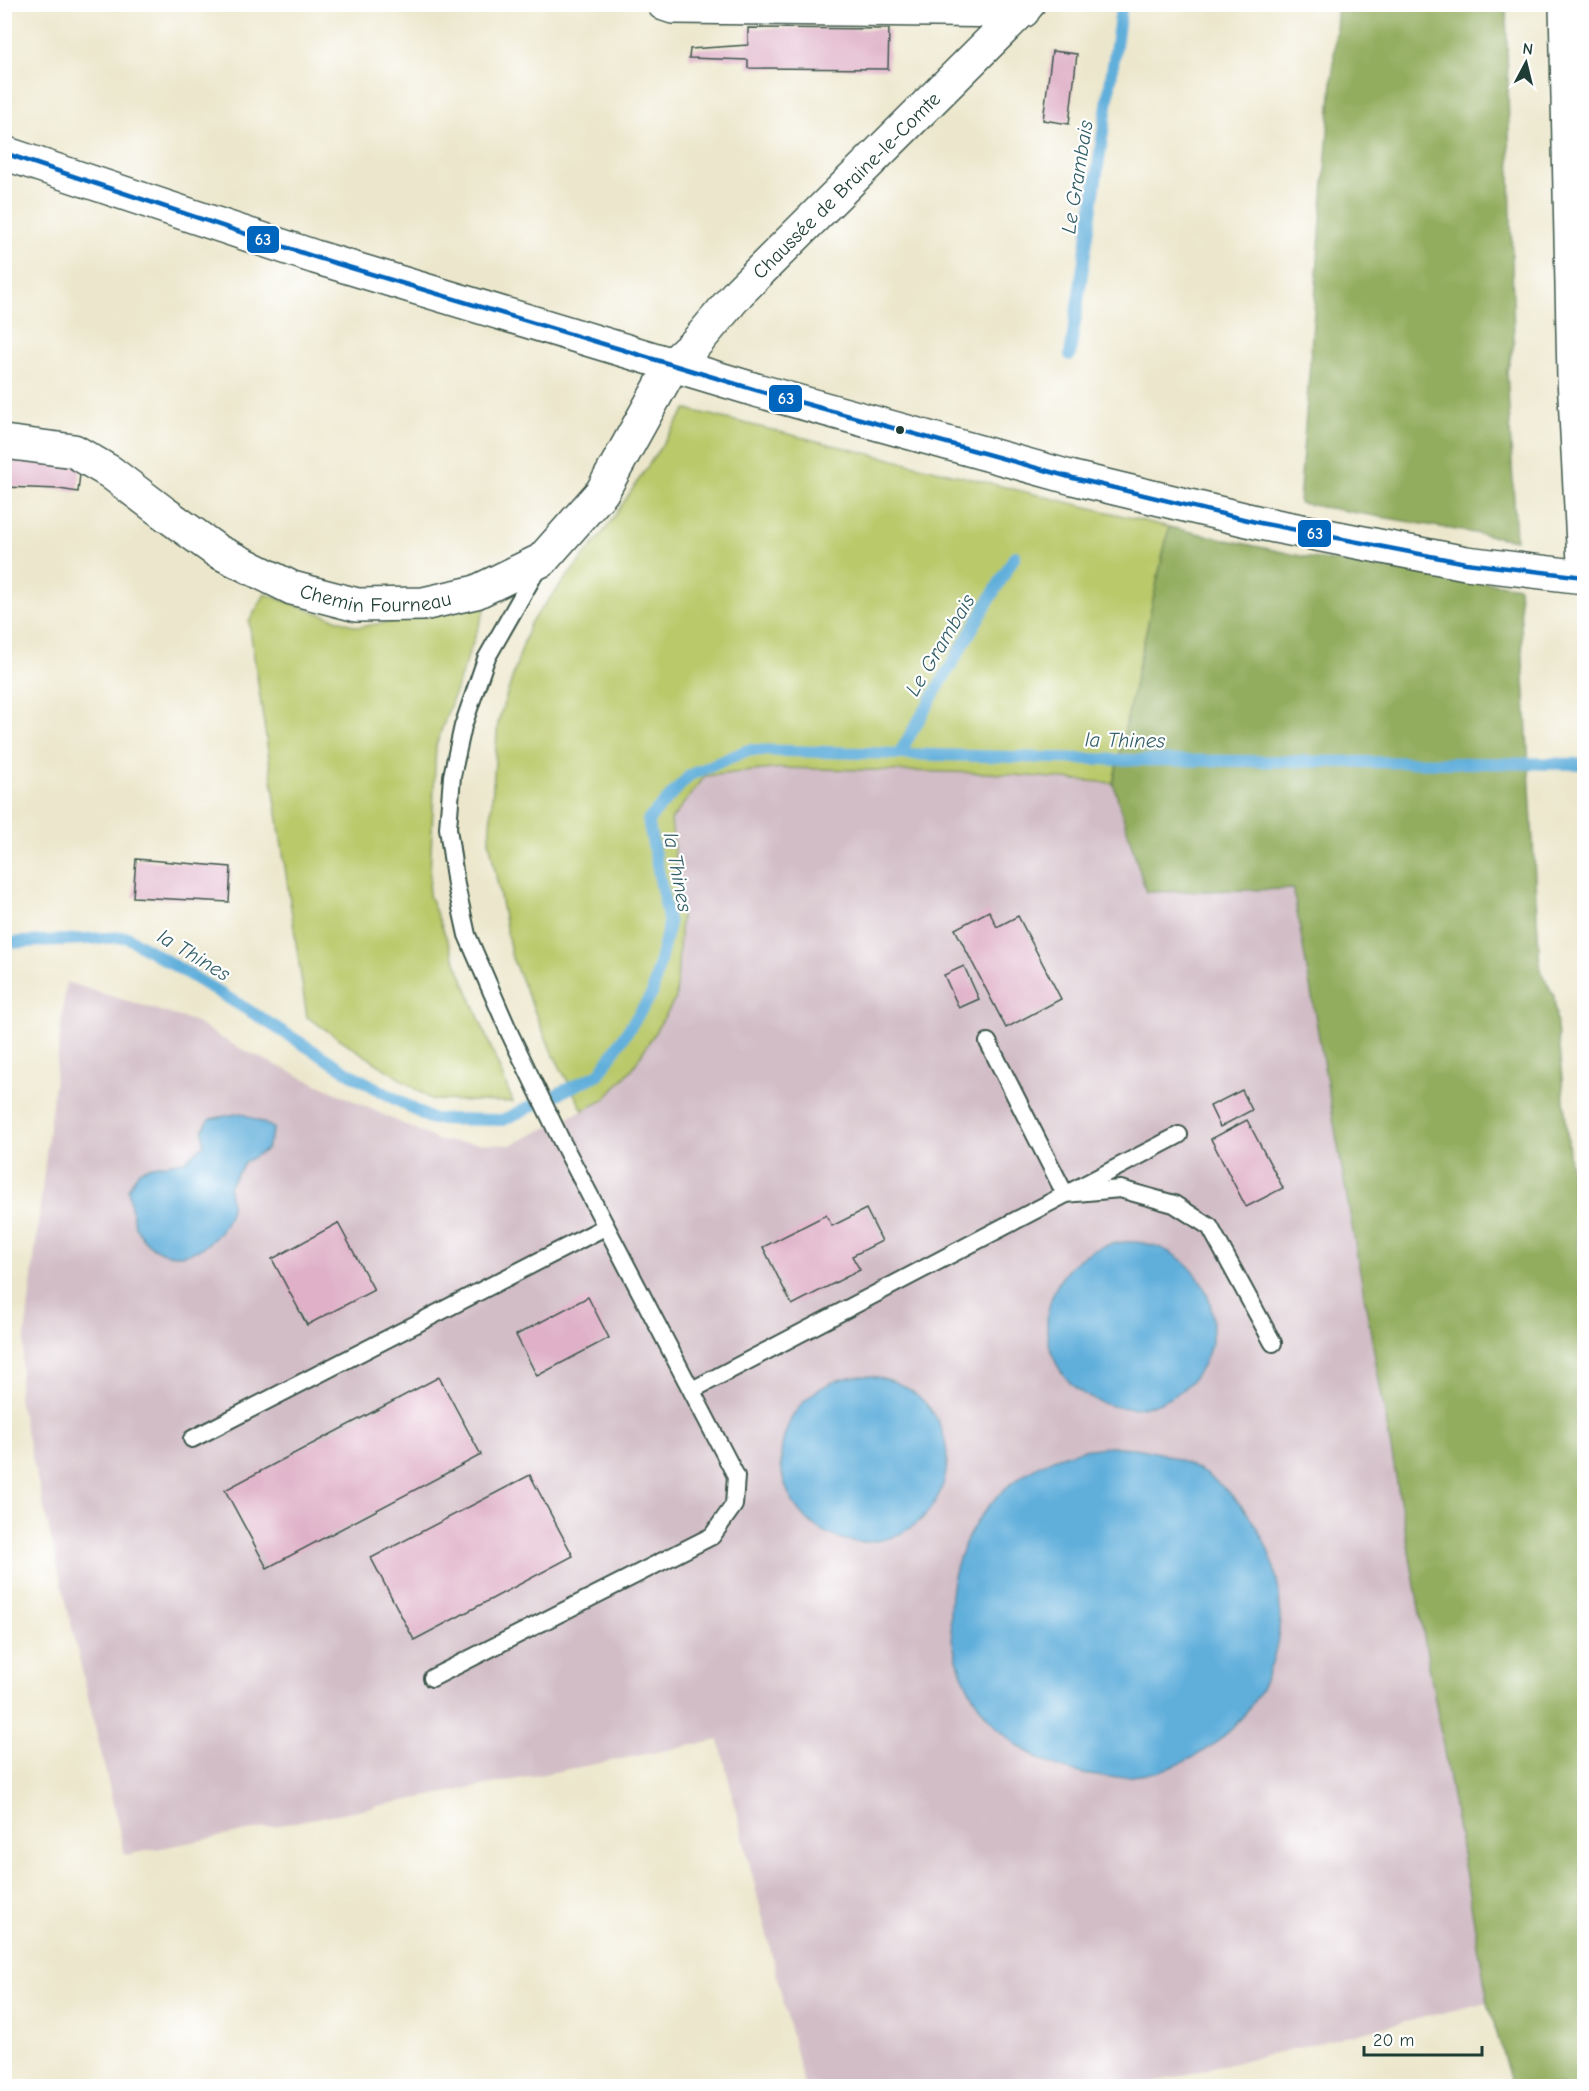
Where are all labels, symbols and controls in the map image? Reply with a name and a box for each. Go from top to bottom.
north arrow [1496,33,1556,93]
text: N [1521,40,1534,59]
street label: Chaussée de Braine-le-Comte [748,87,945,284]
water label: Le Grambais [1056,118,1098,235]
line badge: 63 [246,225,280,254]
text: 63 [255,231,271,249]
line badge: 63 [768,384,803,413]
text: 63 [778,390,794,408]
unlabelled marker [894,424,906,436]
line badge: 63 [1297,519,1332,548]
text: 63 [1307,525,1323,543]
street label: Chemin Fourneau [297,580,453,617]
water label: Le Grambais [900,590,980,700]
water label: la Thines [1085,727,1166,753]
water label: la Thines [659,830,697,914]
water label: la Thines [153,924,235,986]
scale bar [1364,2019,1482,2057]
text: 20 m [1373,2030,1414,2051]

